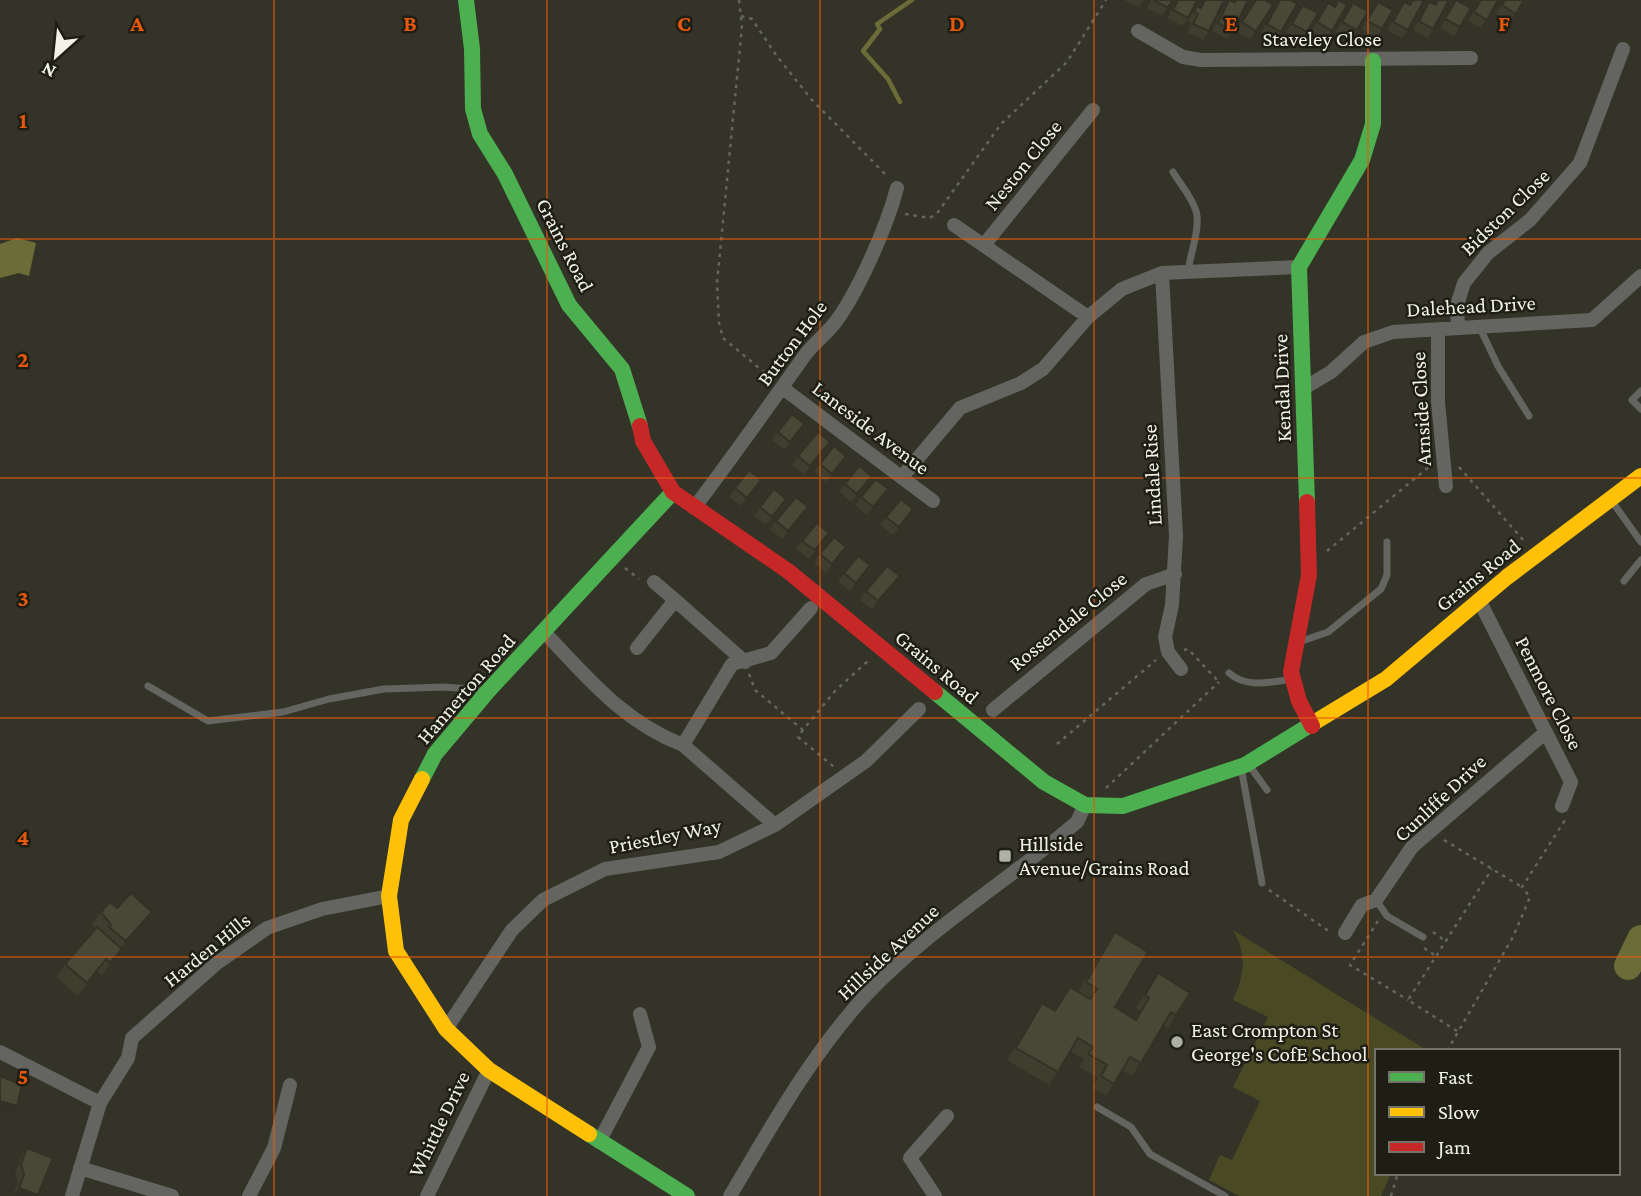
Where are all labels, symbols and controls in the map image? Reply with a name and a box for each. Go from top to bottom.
text: A [129,10,144,36]
text: B [403,10,417,36]
text: C [677,10,691,36]
text: D [949,10,965,36]
text: E [1224,10,1238,36]
text: F [1498,10,1510,36]
north arrow [21,21,91,91]
street label: Staveley Close [1262,27,1382,51]
text: N [38,58,59,83]
text: 1 [19,107,28,133]
street label: Neston Close [979,115,1067,215]
street label: Bidston Close [1455,164,1555,260]
street label: Grains Road [531,194,599,296]
street label: Dalehead Drive [1406,291,1536,321]
street label: Button Hole [752,295,832,391]
street label: Kendal Drive [1268,333,1296,443]
text: 2 [17,346,29,372]
street label: Arnside Close [1406,351,1436,467]
street label: Laneside Avenue [808,376,934,480]
street label: Lindale Rise [1137,424,1167,526]
street label: Grains Road [1431,534,1525,616]
street label: Rossendale Close [1004,566,1132,676]
text: 3 [17,585,29,611]
street label: Grains Road [890,625,984,709]
street label: Hannerton Road [412,629,520,749]
street label: Penmore Close [1510,632,1588,754]
street label: Cunliffe Drive [1389,749,1491,847]
street label: Priestley Way [607,813,723,859]
text: 4 [17,824,29,850]
place label: Hillside Avenue/Grains Road [1019,832,1190,880]
marker: Hillside Avenue/Grains Road [997,848,1013,864]
street label: Hillside Avenue [832,899,944,1005]
street label: Harden Hills [159,908,255,992]
place label: East Crompton St George's CofE School [1191,1018,1368,1066]
marker: East Crompton St George's CofE School [1169,1034,1185,1050]
legend [1375,1049,1620,1175]
text: 5 [17,1063,29,1089]
text: Fast [1438,1065,1474,1089]
street label: Whittle Drive [403,1067,475,1181]
text: Slow [1438,1100,1480,1124]
text: Jam [1436,1135,1471,1159]

